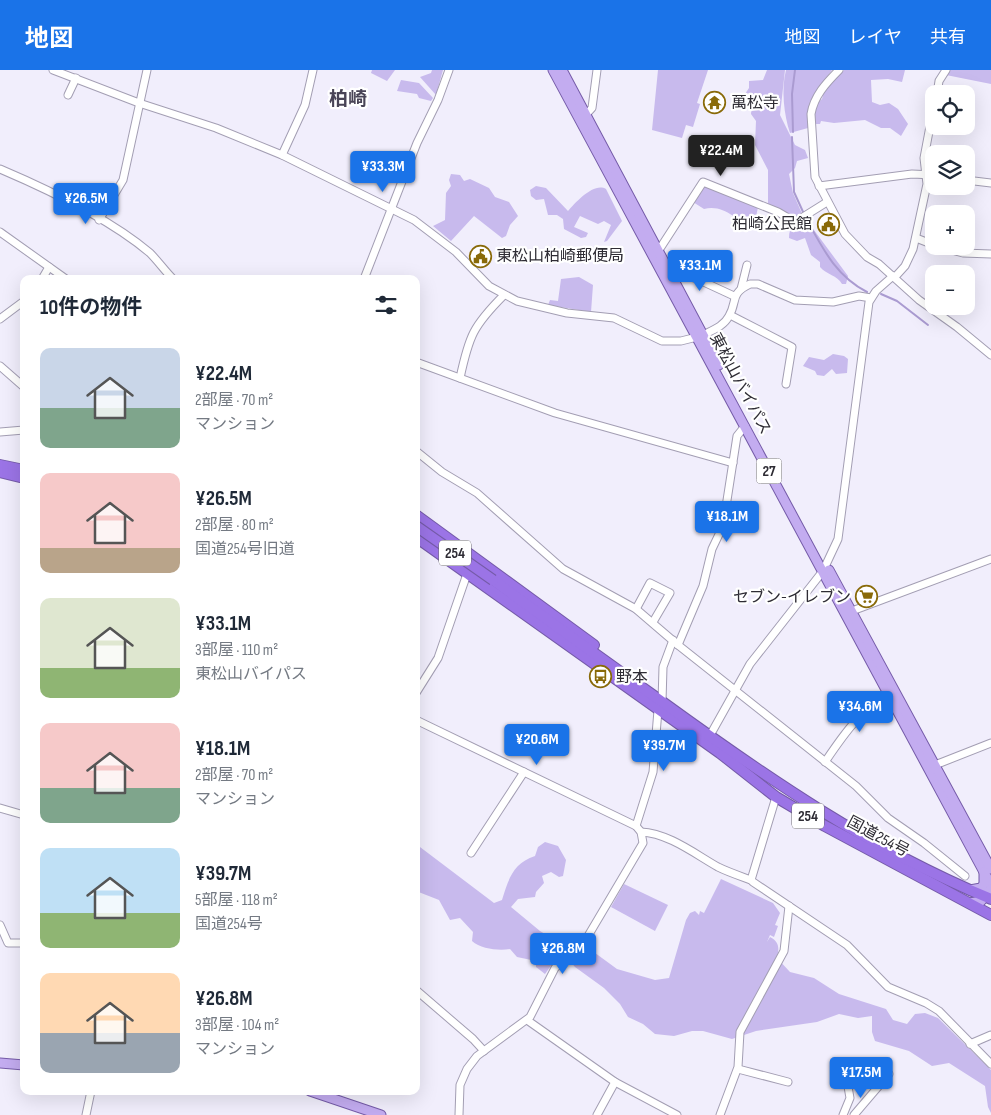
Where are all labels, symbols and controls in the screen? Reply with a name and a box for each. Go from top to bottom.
text: 地図 [25,24,73,53]
text: 地図 [785,27,821,48]
text: レイヤ [849,27,902,48]
text: 共有 [930,27,966,48]
map controls [925,85,975,315]
button: locate [925,85,975,135]
district label: 柏崎 [329,88,367,111]
temple icon: 萬松寺 [703,91,727,115]
place label: 萬松寺 [731,94,779,113]
pin: ¥22.4M [680,134,762,177]
text: ¥22.4M [699,141,743,160]
button: layers [925,145,975,195]
pin: ¥33.3M [342,150,424,193]
text: ¥33.3M [361,157,405,176]
pin: ¥26.5M [45,182,127,225]
text: ¥26.5M [64,189,108,208]
button: + [925,205,975,255]
public building icon: 柏崎公民館 [816,212,840,236]
place label: 柏崎公民館 [732,215,812,234]
public building icon: 東松山柏崎郵便局 [468,244,492,268]
place label: 東松山柏崎郵便局 [496,247,624,266]
pin: ¥33.1M [659,250,741,292]
text: ¥33.1M [679,256,721,275]
button: − [925,265,975,315]
icon: filters [372,291,400,319]
text: 10件の物件 [40,295,142,320]
street label: 東松山バイパス [705,330,775,438]
text: ¥22.4M [195,361,252,386]
icon: home [80,368,140,428]
text: 2部屋 · 70 m² [195,391,273,410]
text: マンション [195,415,275,434]
road number: 27 [756,458,782,484]
text: ¥26.5M [195,486,252,511]
icon: home [80,493,140,553]
pin: ¥18.1M [686,500,768,543]
text: ¥18.1M [706,507,748,526]
text: 2部屋 · 80 m² [195,516,274,535]
text: 国道254号旧道 [195,540,295,559]
road number: 254 [439,540,471,566]
supermarket icon: セブン-イレブン [855,585,879,609]
place label: セブン-イレブン [733,588,851,607]
text: ¥33.1M [195,611,251,636]
icon: home [80,618,140,678]
text: 3部屋 · 110 m² [195,641,278,660]
text: 東松山バイパス [195,665,307,684]
bus stop icon: 野本 [588,665,612,689]
place label: 野本 [616,668,648,687]
pin: ¥34.6M [819,690,901,733]
text: ¥34.6M [838,697,882,716]
pin: ¥20.6M [496,724,578,766]
text: ¥20.6M [515,730,559,749]
pin: ¥39.7M [623,730,705,772]
text: ¥18.1M [195,736,250,761]
text: ¥39.7M [643,736,685,755]
icon: home [80,743,140,803]
text: 2部屋 · 70 m² [195,766,273,785]
text: マンション [195,790,275,809]
road number: 254 [792,804,824,828]
street label: 国道254号 [844,813,912,861]
text: ¥39.7M [195,861,251,886]
icon: home [80,868,140,928]
text: 5部屋 · 118 m² [195,891,278,910]
text: 国道254号 [195,915,263,934]
pin: ¥26.8M [522,932,604,975]
text: ¥26.8M [541,939,585,958]
text: ¥26.8M [195,986,252,1011]
icon: home [80,993,140,1053]
text: 3部屋 · 104 m² [195,1016,279,1035]
text: マンション [195,1040,275,1059]
pin: ¥17.5M [820,1056,902,1099]
text: ¥17.5M [841,1063,881,1082]

